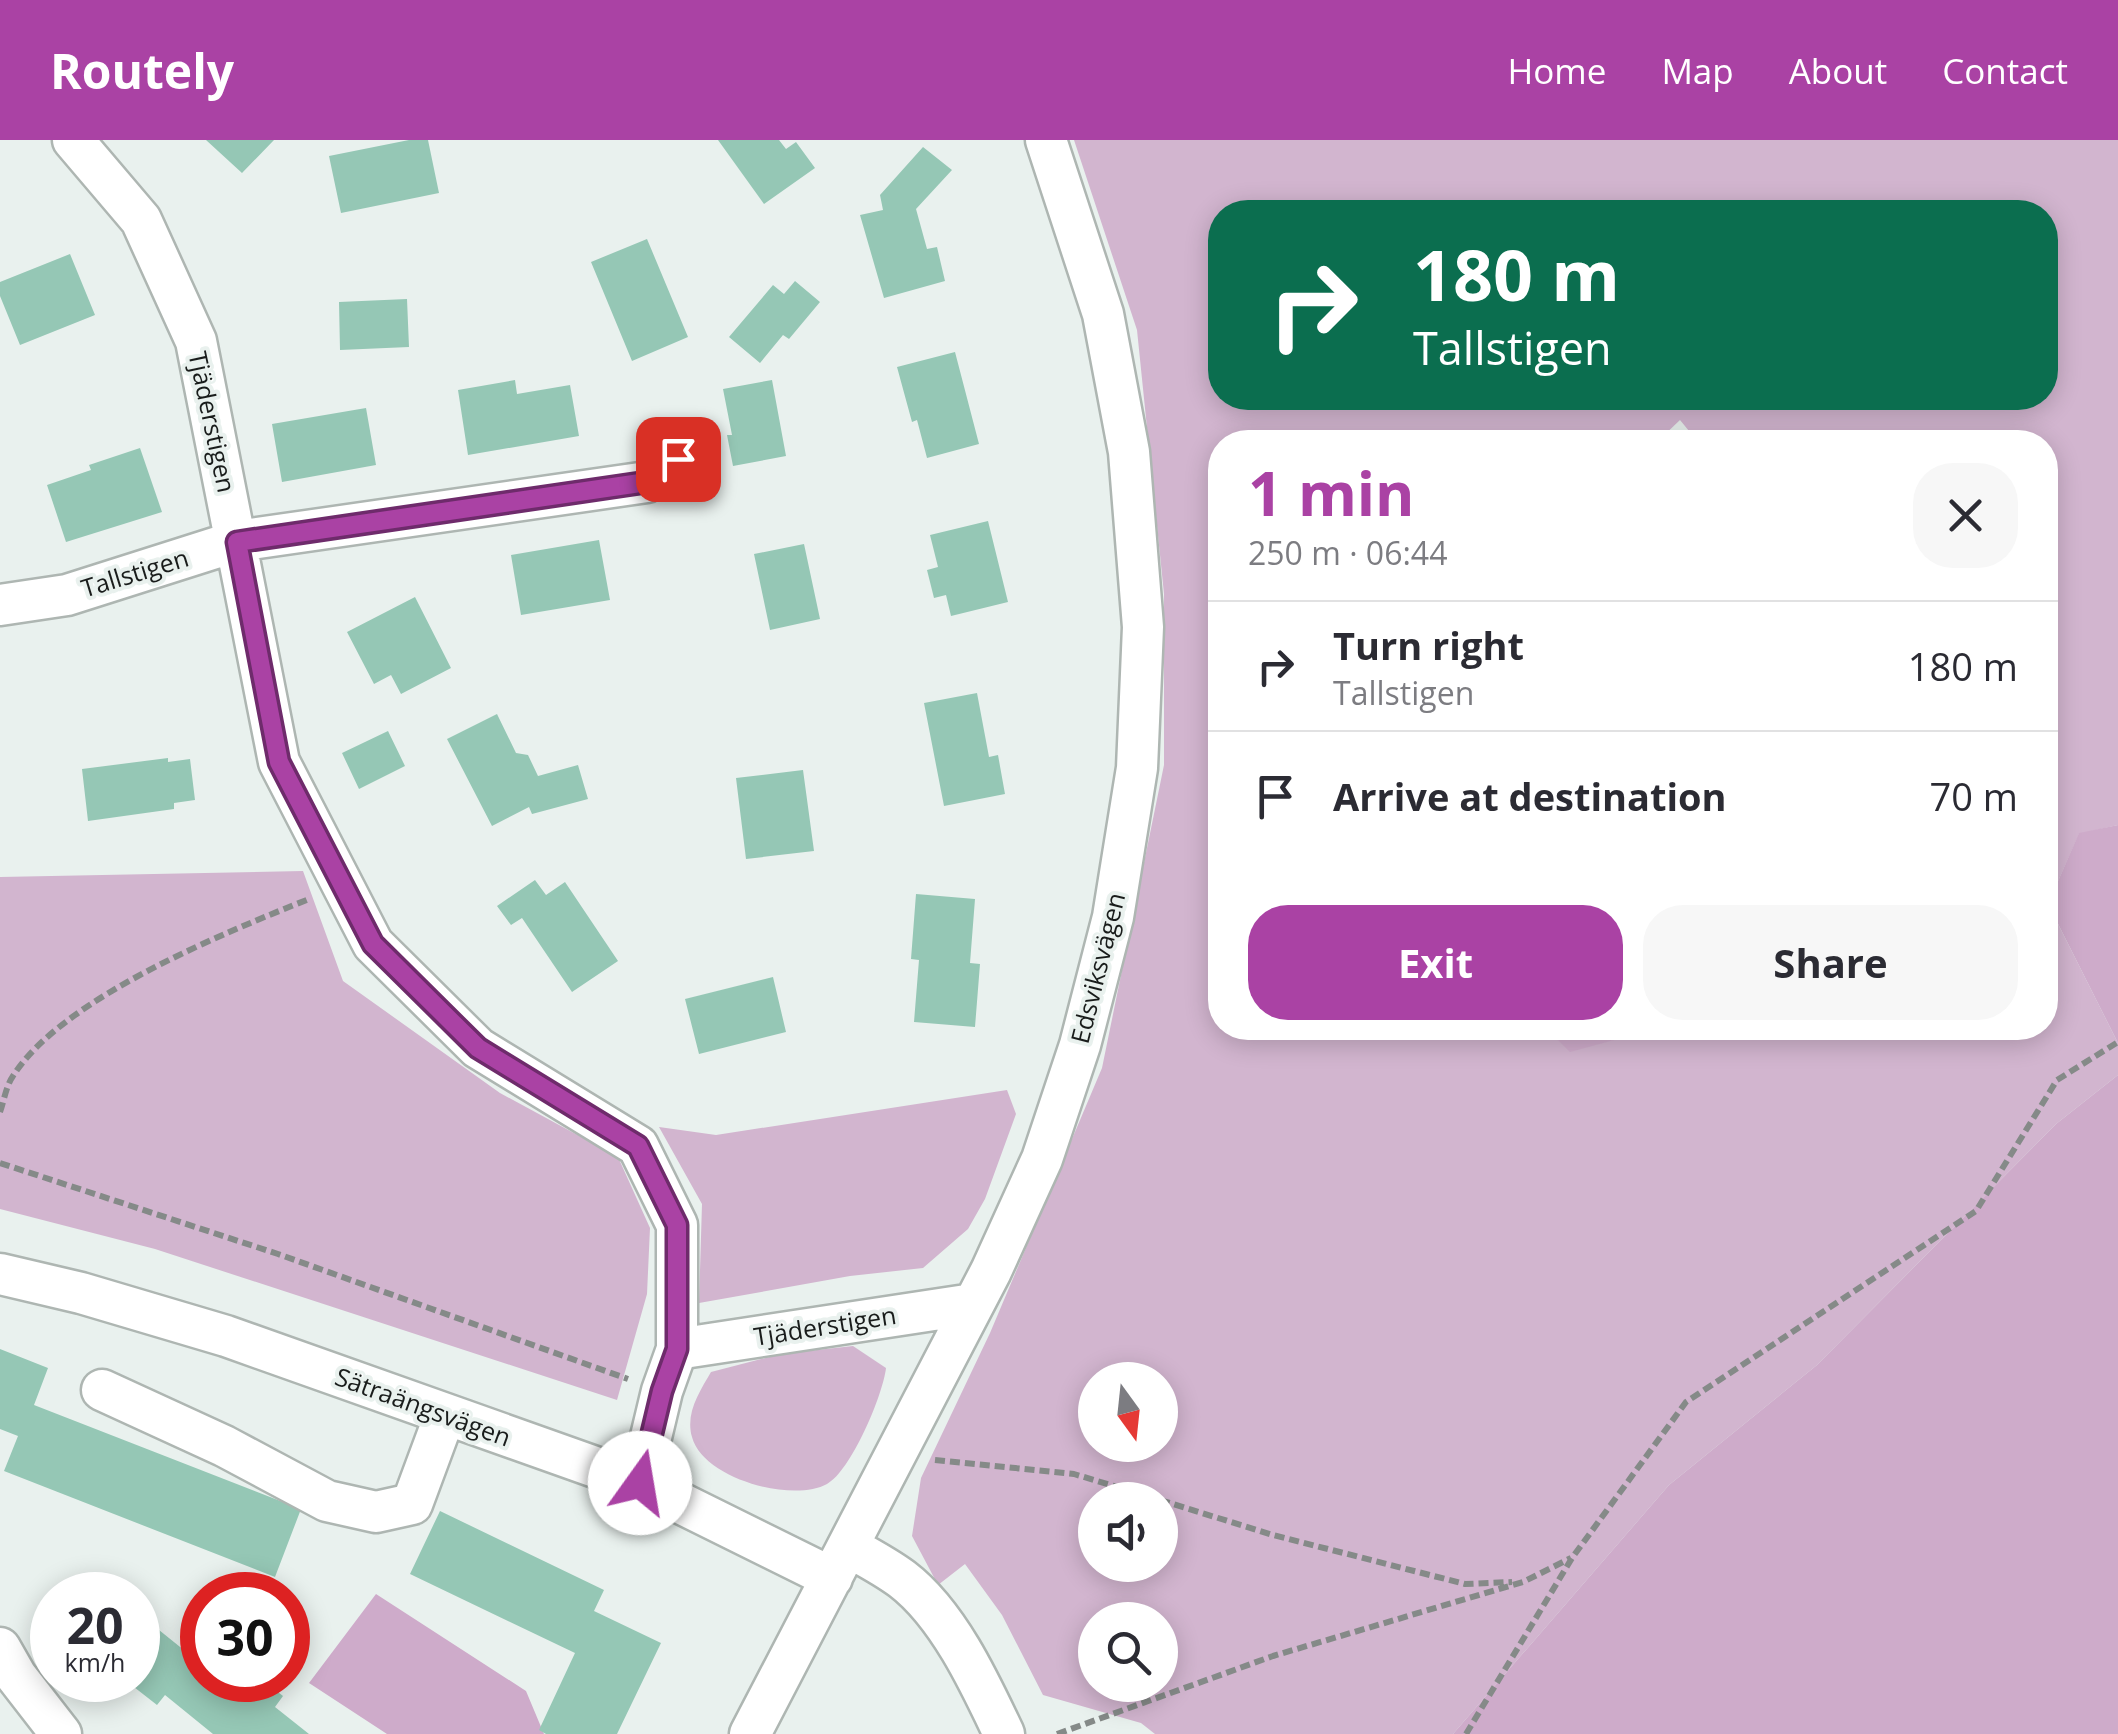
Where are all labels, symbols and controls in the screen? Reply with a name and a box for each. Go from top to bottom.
text: Routely [50,38,234,103]
text: Home [1507,47,1606,94]
text: Map [1661,47,1734,94]
text: About [1789,47,1887,94]
text: Contact [1942,47,2068,94]
text: 180 m [1413,226,1620,322]
icon: right [1248,240,1378,370]
text: Tallstigen [1413,317,1612,378]
street label: Tjäderstigen [181,348,245,496]
pin [636,417,721,502]
icon: arrive [651,432,706,487]
text: 1 min [1248,452,1415,534]
button: close [1913,463,2018,568]
text: 250 m · 06:44 [1248,531,1447,574]
street label: Tallstigen [77,540,192,604]
text: Turn right [1333,619,1524,671]
icon: right [1248,639,1303,694]
text: 180 m [1908,640,2018,692]
text: Tallstigen [1333,671,1474,714]
icon: arrive [1248,769,1303,824]
text: Arrive at destination [1333,770,1727,822]
text: 70 m [1929,770,2018,822]
street label: Edsviksvägen [1062,889,1132,1047]
button: Exit [1248,905,1623,1020]
button: Share [1643,905,2018,1020]
street label: Tjäderstigen [751,1297,898,1353]
street label: Sätraängsvägen [331,1359,516,1454]
north arrow [1078,1362,1178,1462]
map controls [1078,1362,1178,1702]
position arrow [588,1431,692,1535]
button: sound [1078,1482,1178,1582]
speed limit sign: 30 [180,1572,310,1702]
text: 20 [66,1591,124,1659]
button: search [1078,1602,1178,1702]
text: km/h [65,1645,125,1679]

